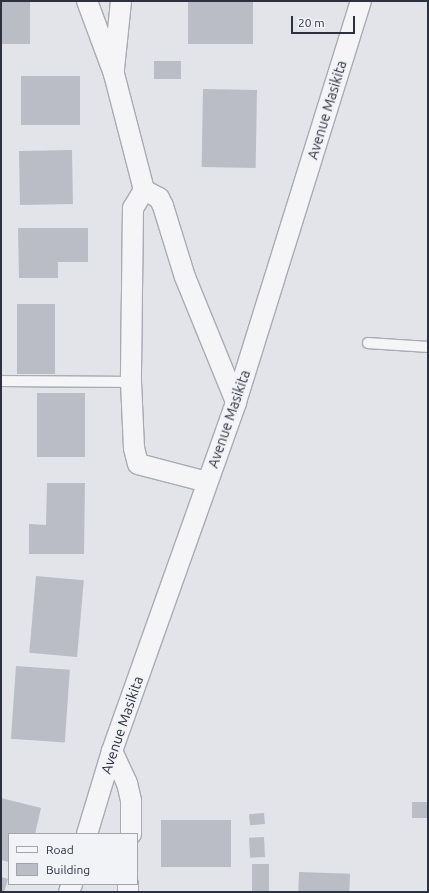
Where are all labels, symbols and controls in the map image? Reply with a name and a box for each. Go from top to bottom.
scale bar [293,8,357,34]
text: 20 m [298,16,325,29]
street label: Avenue Masikita [304,59,350,161]
street label: Avenue Masikita [204,368,254,470]
street label: Avenue Masikita [97,674,147,776]
legend [8,833,138,885]
text: Road [46,843,74,856]
text: Building [46,863,90,876]

